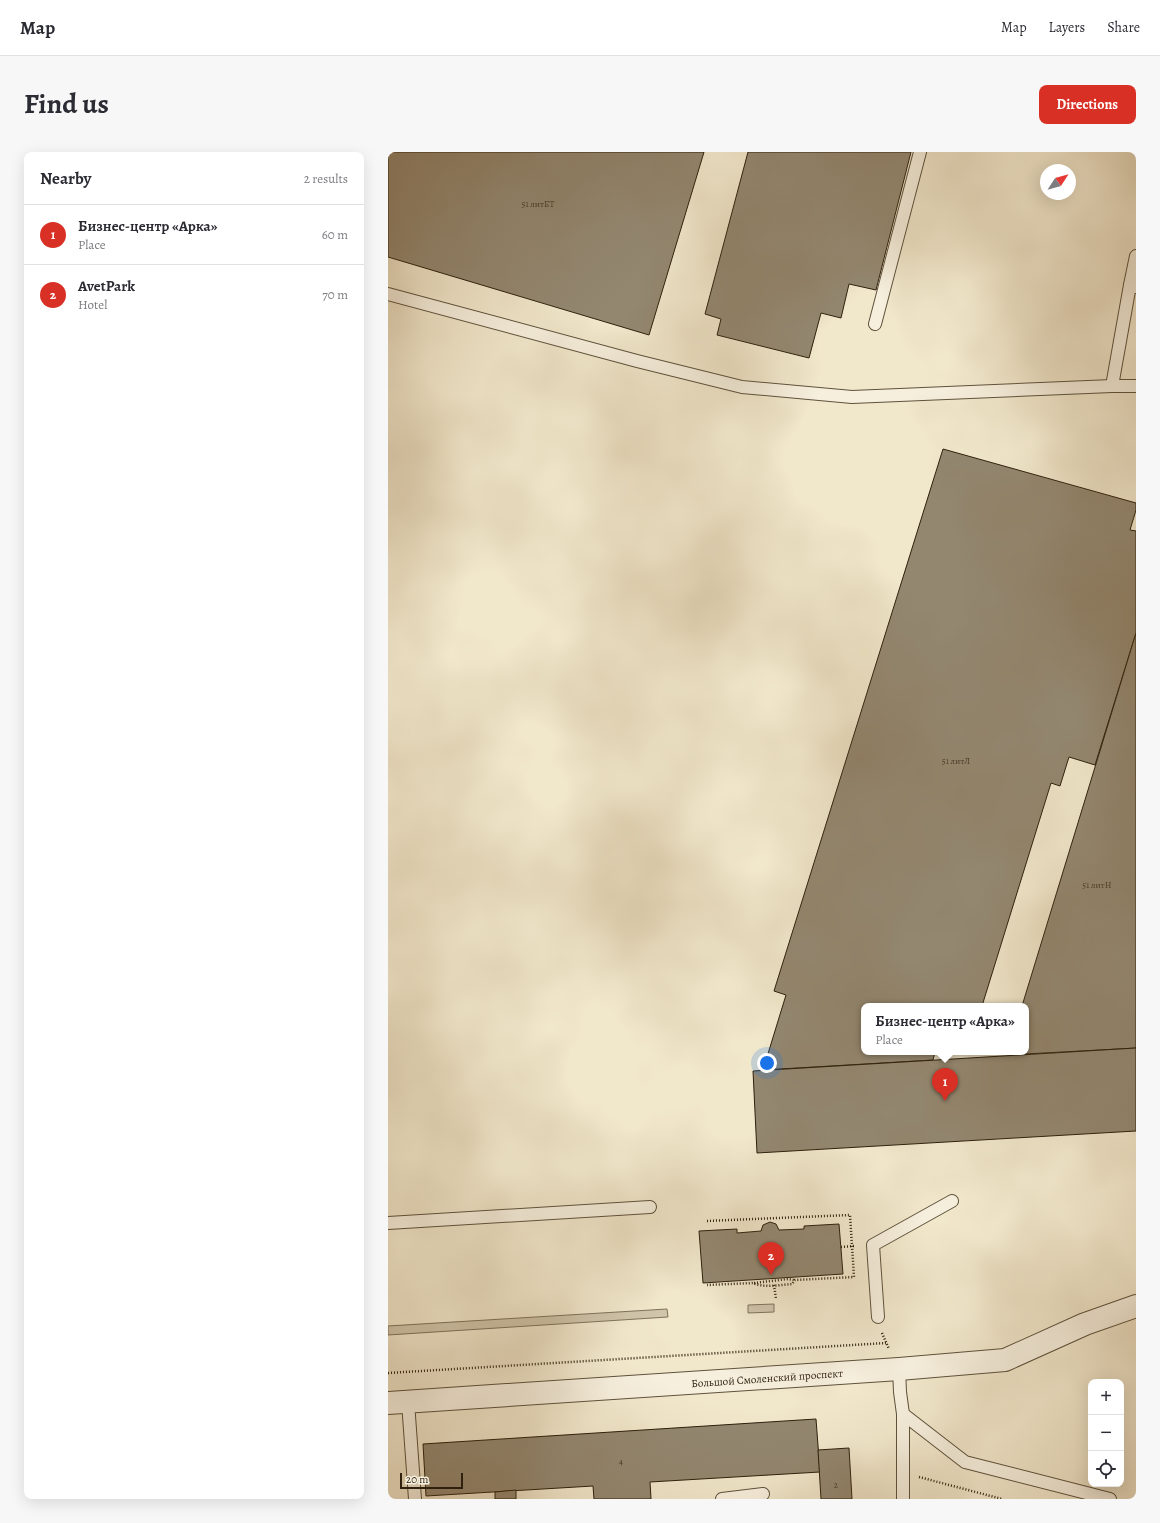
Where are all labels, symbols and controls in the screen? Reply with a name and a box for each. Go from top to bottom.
text: Map [20,15,55,41]
text: Map [1001,18,1027,37]
text: Layers [1049,18,1085,37]
text: Share [1107,18,1140,37]
text: Find us [24,85,109,123]
button: Directions [1039,85,1136,124]
north arrow [1040,164,1076,200]
text: Nearby [40,167,91,190]
text: 2 results [304,170,348,187]
house number: 51 литБТ [522,198,554,210]
text: Бизнес-центр «Арка» [78,216,217,236]
text: 1 [51,226,55,243]
text: 60 m [322,226,348,243]
text: Place [78,236,106,253]
text: AvetPark [78,276,135,296]
text: 2 [50,286,56,303]
text: 70 m [322,286,348,303]
text: Hotel [78,296,107,313]
house number: 51 литЛ [942,755,970,767]
house number: 51 литН [1082,879,1112,891]
popup [861,1003,1029,1055]
text: Бизнес-центр «Арка» [875,1011,1015,1031]
text: Place [875,1031,903,1048]
your location [757,1053,777,1073]
pin: 1 [932,1068,958,1101]
pin: 2 [758,1242,784,1275]
street label: Большой Смоленский проспект [691,1366,843,1391]
map controls [1088,1379,1124,1487]
button: + [1088,1379,1124,1415]
button: − [1088,1415,1124,1451]
button: locate [1088,1451,1124,1487]
house number: 4 [619,1455,623,1467]
scale bar [400,1471,463,1490]
text: 20 m [406,1472,428,1487]
house number: 2 [834,1479,839,1491]

